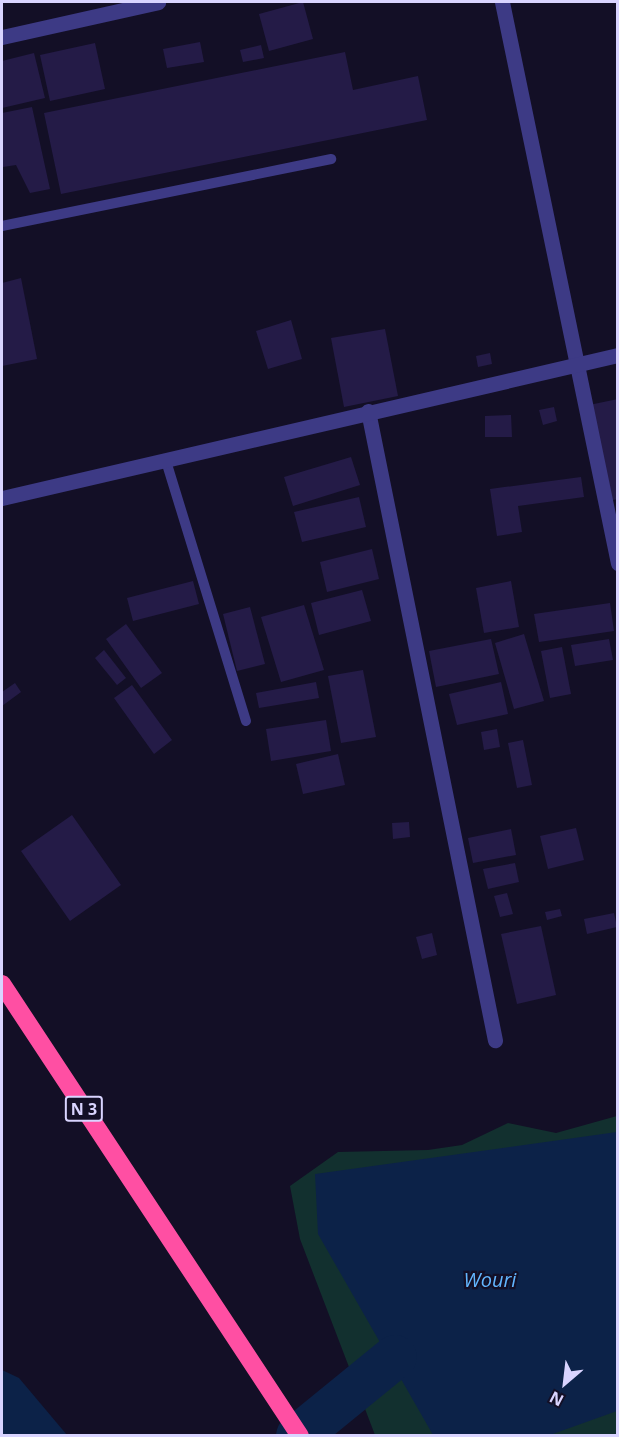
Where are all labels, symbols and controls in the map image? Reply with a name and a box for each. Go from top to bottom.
road number: N 3 [64,1096,104,1122]
water label: Wouri [464,1267,516,1291]
north arrow [535,1353,595,1413]
text: N [546,1386,567,1412]

